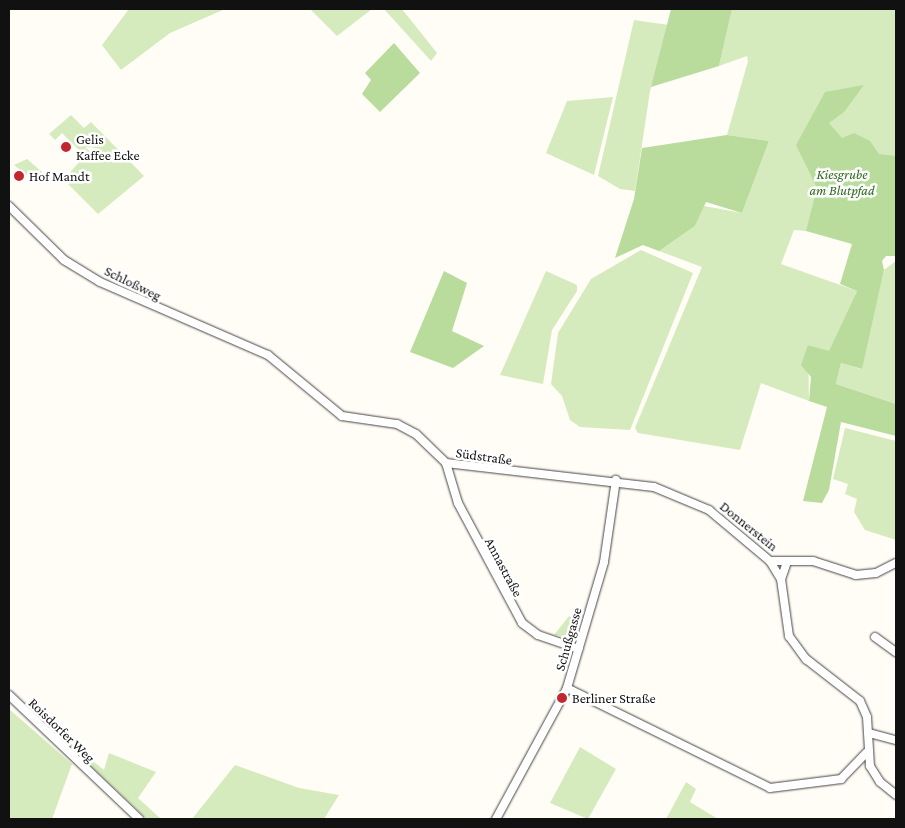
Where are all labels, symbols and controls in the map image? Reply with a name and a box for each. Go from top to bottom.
place label: Gelis Kaffee Ecke [76,131,140,164]
marker: Gelis Kaffee Ecke [60,141,72,153]
park label: Kiesgrube am Blutpfad [810,166,874,198]
place label: Hof Mandt [29,168,90,184]
marker: Hof Mandt [13,170,25,182]
street label: Schloßweg [102,262,164,304]
street label: Südstraße [455,444,513,468]
street label: Donnerstein [717,498,781,554]
street label: Annastraße [481,534,527,600]
street label: Schußgasse [551,605,585,673]
place label: Berliner Straße [572,690,656,706]
marker: Berliner Straße [556,692,568,704]
street label: Roisdorfer Weg [25,694,99,766]

